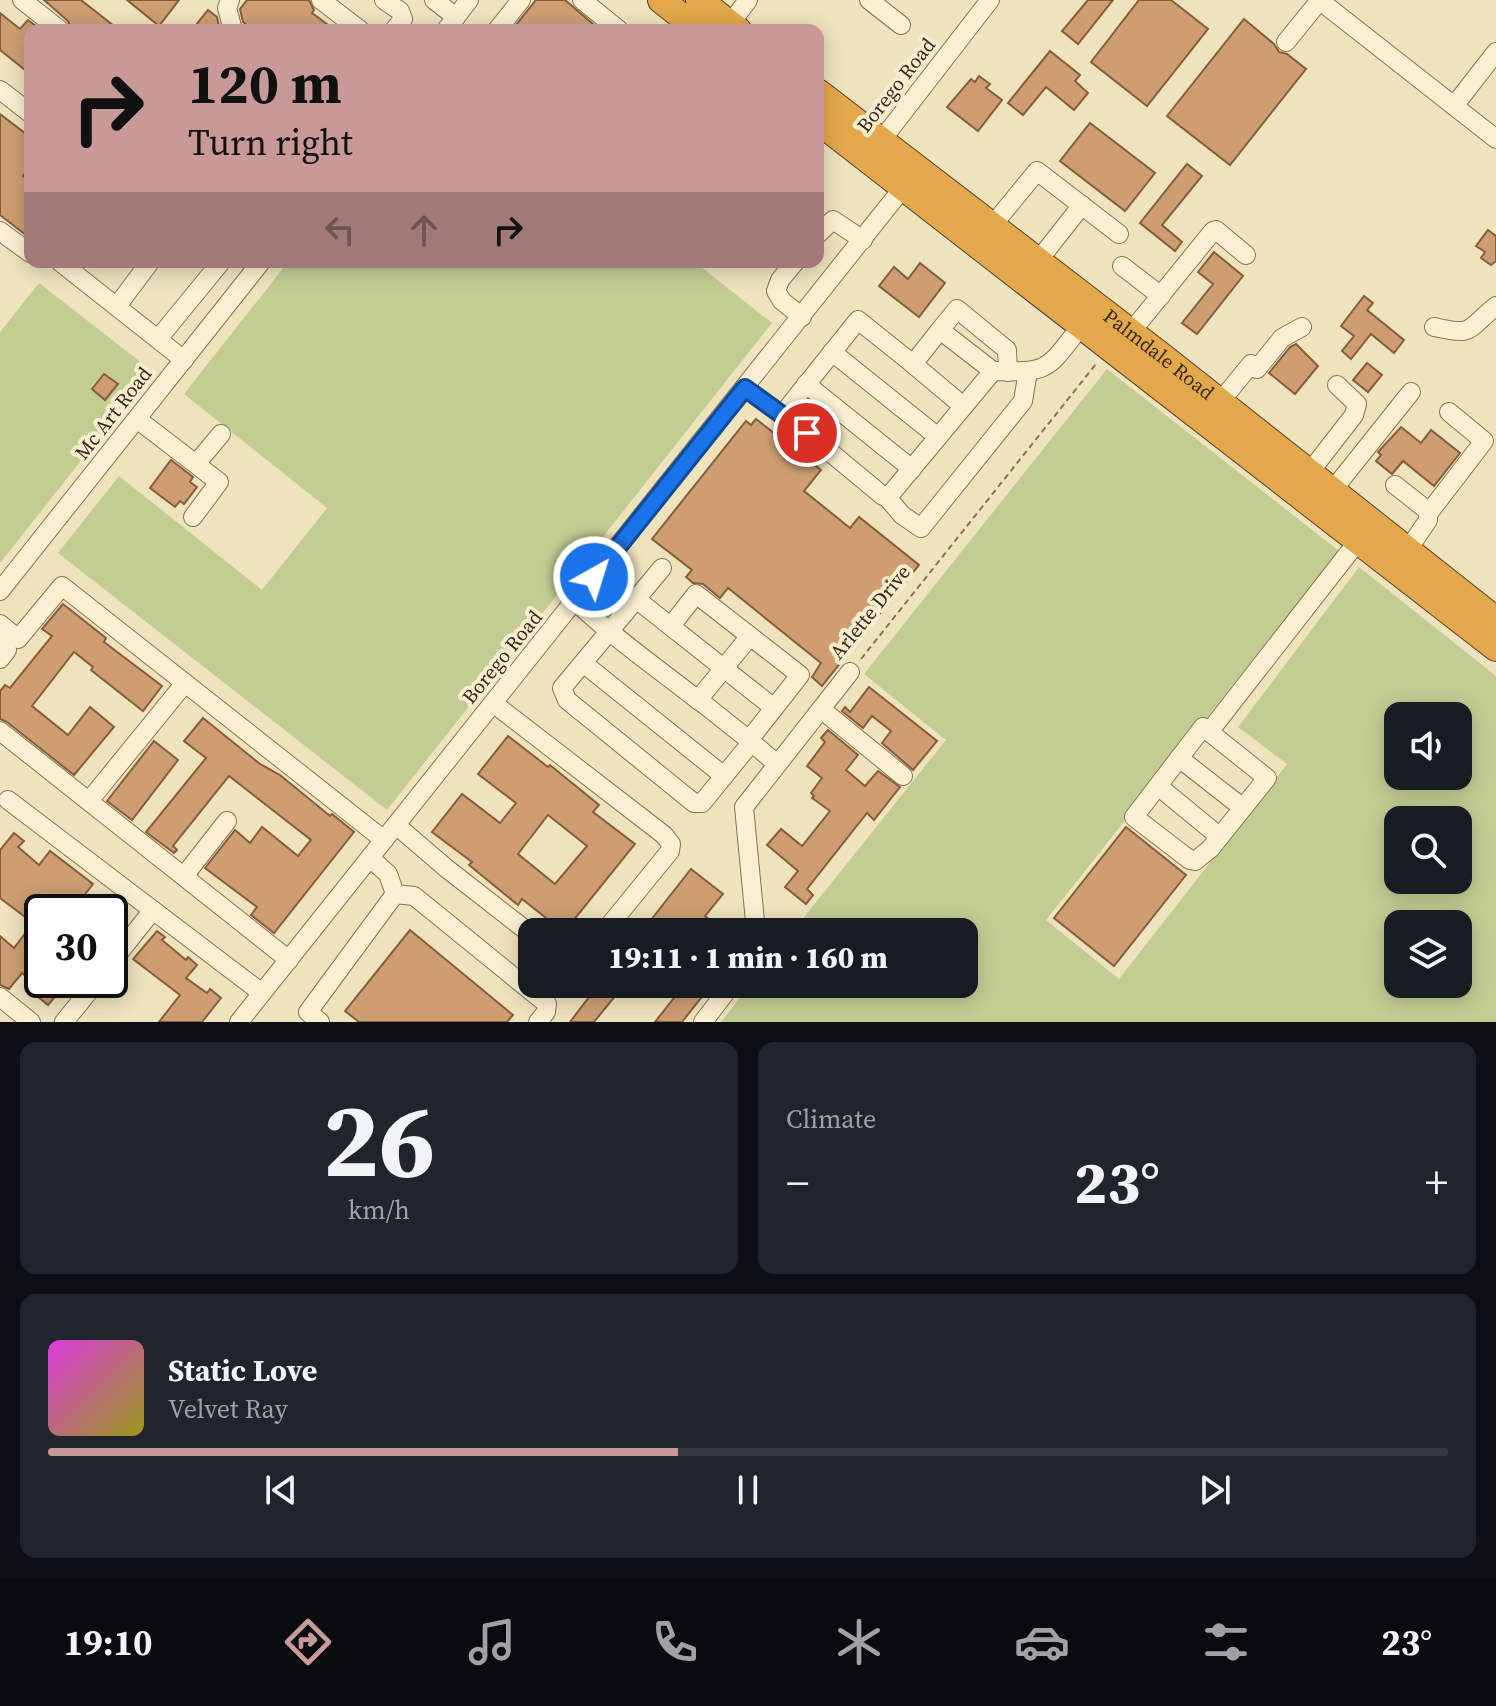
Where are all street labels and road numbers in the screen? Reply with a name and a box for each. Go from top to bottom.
street label: Borego Road [850,31,942,138]
street label: Palmdale Road [1098,302,1221,407]
street label: Mc Art Road [68,360,158,465]
street label: Arlette Drive [823,559,917,665]
street label: Borego Road [456,604,549,710]

